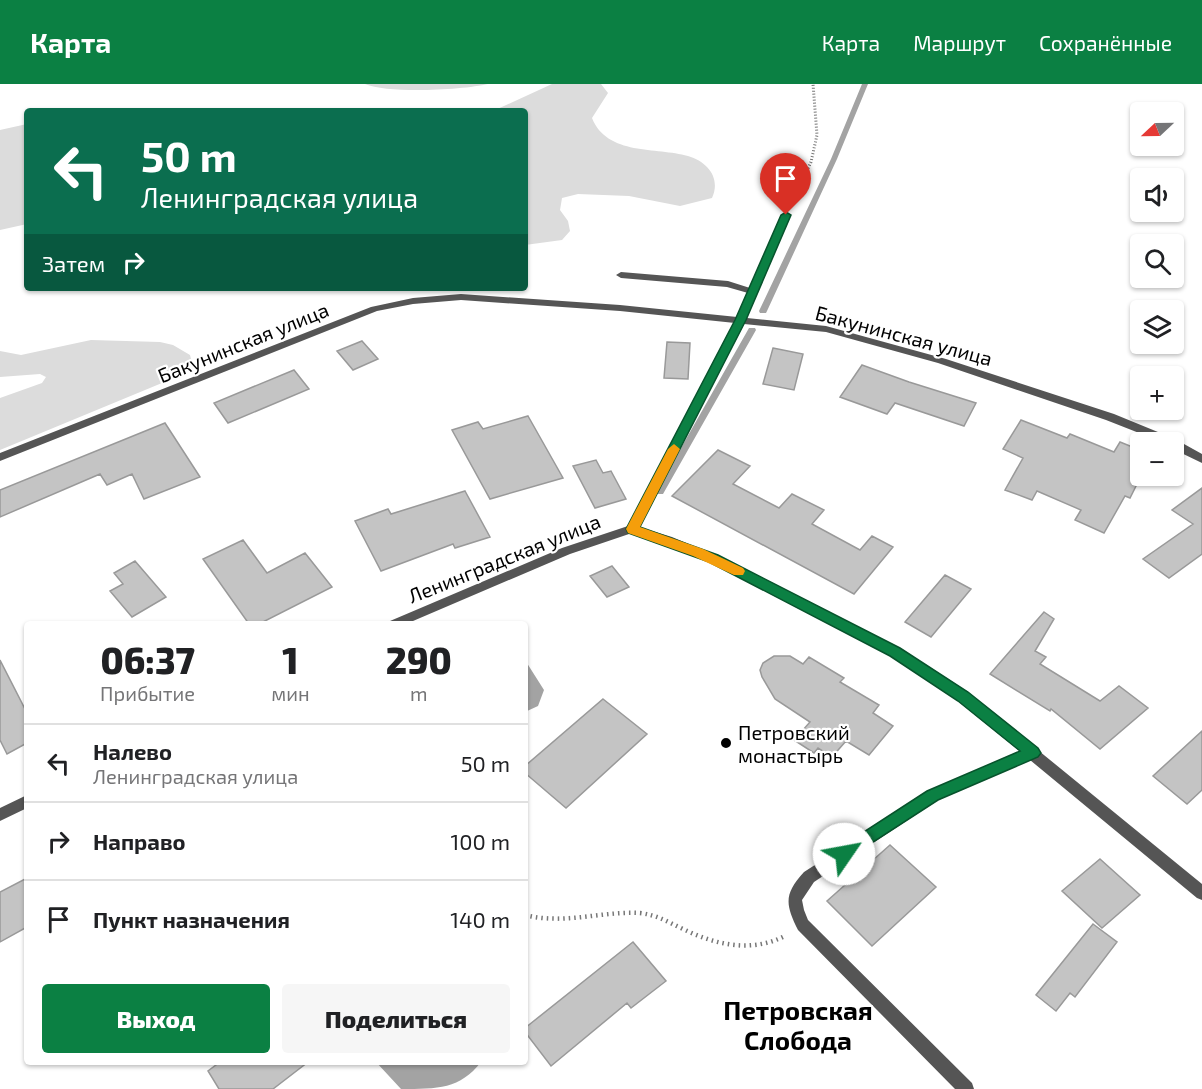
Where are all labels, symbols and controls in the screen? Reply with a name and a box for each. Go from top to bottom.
text: Карта [30,25,111,59]
text: Карта [822,30,880,55]
text: Маршрут [913,30,1006,55]
text: Сохранённые [1039,30,1172,55]
north arrow [1130,102,1184,156]
map controls [1130,102,1184,486]
text: 50 m [141,130,237,180]
icon: left [42,132,120,210]
pin [760,153,811,215]
icon: arrive [769,162,802,195]
button: sound [1130,168,1184,222]
text: Ленинградская улица [141,181,418,213]
button: search [1130,234,1184,288]
icon: right [117,246,150,279]
text: Затем [42,250,105,276]
street label: Бакунинская улица [154,297,332,388]
street label: Бакунинская улица [813,300,995,371]
button: layers [1130,300,1184,354]
button: + [1130,366,1184,420]
button: − [1130,432,1184,486]
street label: Ленинградская улица [404,508,604,608]
text: 06:37 [100,638,195,681]
text: 1 [282,638,299,681]
text: 290 [386,638,452,681]
text: Прибытие [100,681,195,705]
text: мин [271,681,310,705]
text: m [410,681,428,705]
place label: Петровский монастырь [738,720,850,767]
marker: Петровский монастырь [719,736,733,750]
text: Налево [93,738,172,764]
icon: left [42,747,75,780]
text: 50 m [461,750,510,776]
text: Ленинградская улица [93,764,298,788]
position arrow [812,822,876,886]
icon: right [42,825,75,858]
text: Направо [93,828,186,854]
text: 100 m [451,828,510,854]
icon: arrive [42,903,75,936]
text: Пункт назначения [93,906,290,932]
text: 140 m [450,906,510,932]
button: Выход [42,984,270,1053]
button: Поделиться [282,984,510,1053]
district label: Петровская Слобода [723,994,873,1055]

